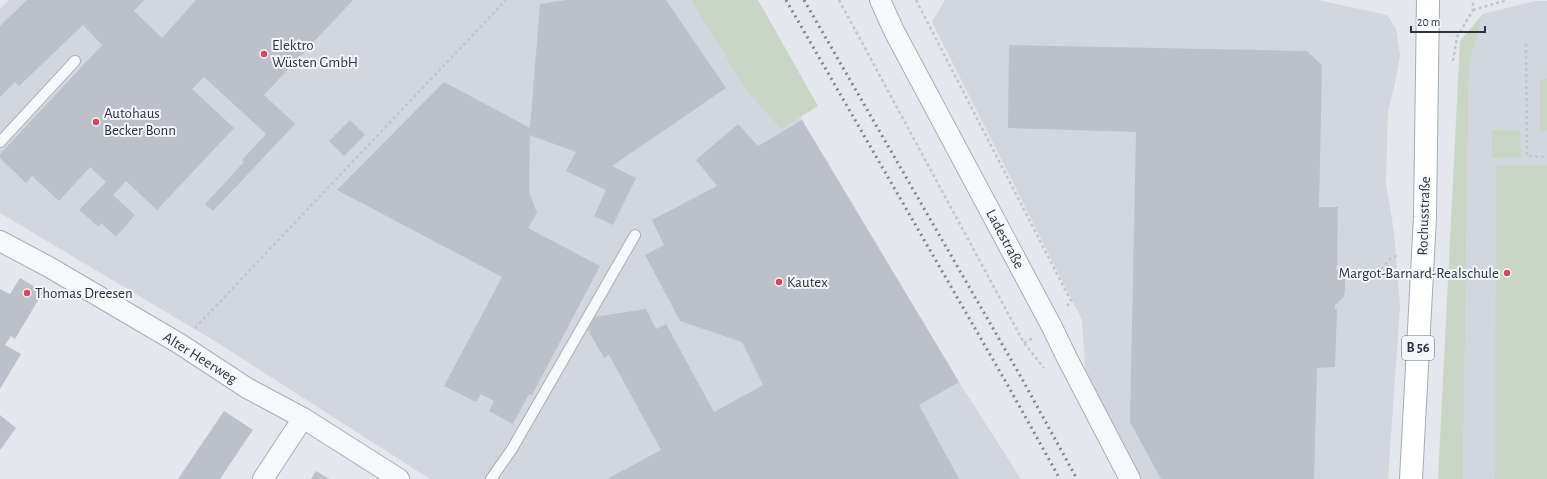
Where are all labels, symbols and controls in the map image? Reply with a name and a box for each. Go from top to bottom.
scale bar [1411,8,1485,34]
text: 20 m [1417,16,1440,28]
place label: Elektro Wüsten GmbH [272,38,358,70]
marker: Elektro Wüsten GmbH [259,49,269,59]
place label: Autohaus Becker Bonn [104,106,176,138]
marker: Autohaus Becker Bonn [91,117,101,127]
street label: Rochusstraße [1415,176,1433,256]
street label: Ladestraße [983,207,1027,271]
place label: Margot-Barnard-Realschule [1339,266,1499,281]
marker: Margot-Barnard-Realschule [1502,268,1512,278]
place label: Kautex [787,275,828,290]
marker: Kautex [774,277,784,287]
place label: Thomas Dreesen [35,286,133,301]
marker: Thomas Dreesen [22,288,32,298]
street label: Alter Heerweg [160,329,240,387]
road number: B 56 [1402,336,1434,360]

